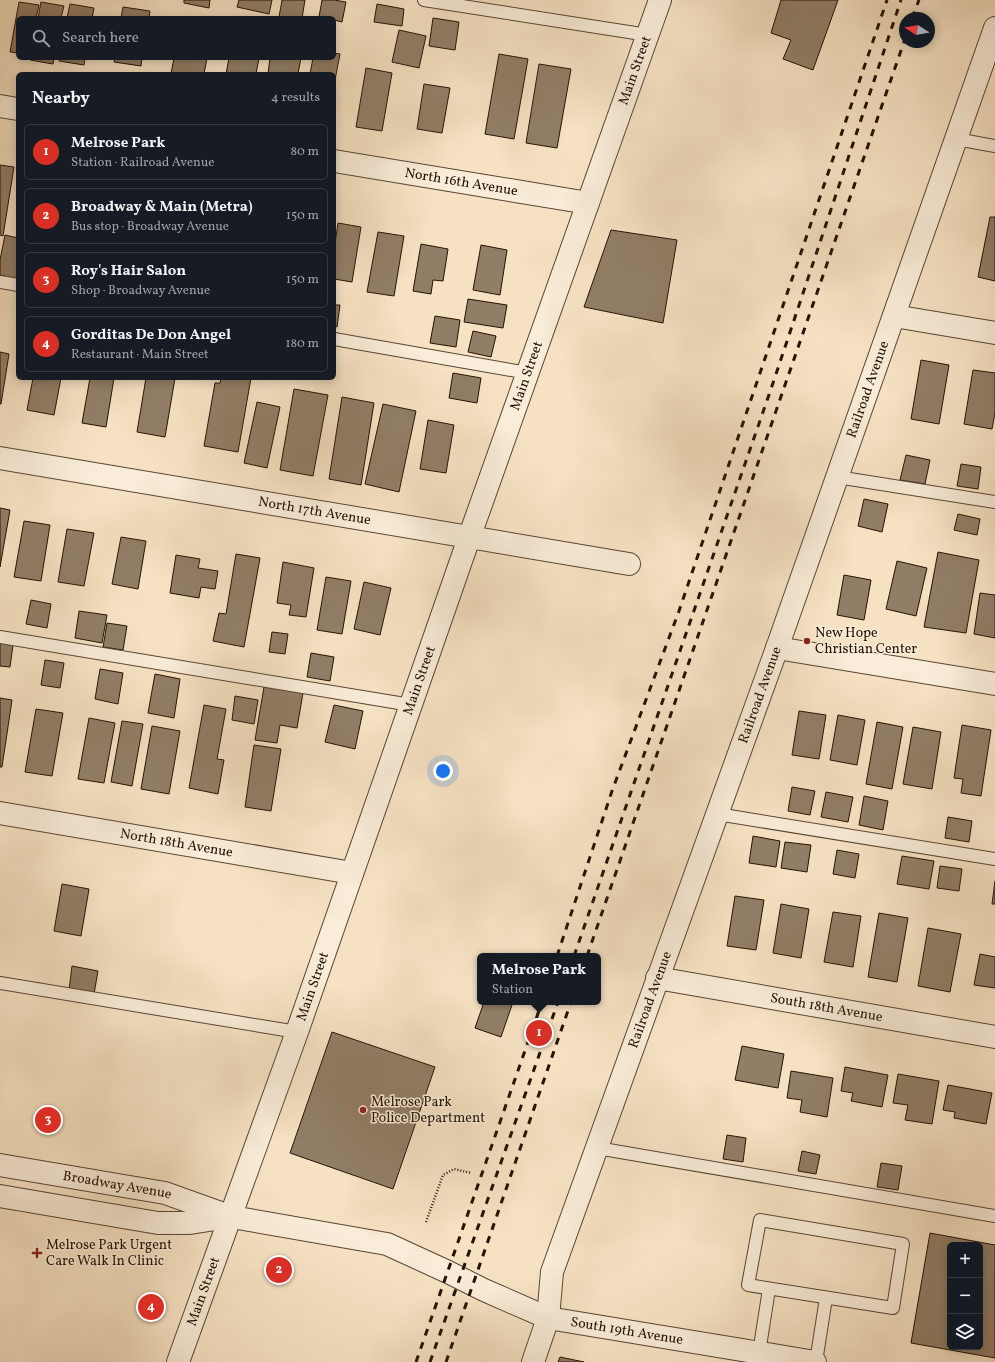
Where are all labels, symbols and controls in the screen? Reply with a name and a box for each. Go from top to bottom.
north arrow [899,12,935,48]
search box [16,16,336,60]
icon: search [30,27,52,49]
text: Search here [62,28,139,49]
street label: Main Street [614,33,656,108]
text: Nearby [32,87,90,110]
text: 4 results [271,89,320,107]
text: Melrose Park [71,133,165,154]
text: 1 [43,143,49,161]
text: 80 m [290,143,319,161]
text: Station · Railroad Avenue [71,154,214,172]
street label: North 16th Avenue [403,163,520,201]
text: Broadway & Main (Metra) [71,197,253,218]
text: 2 [43,207,49,225]
text: 150 m [286,207,319,225]
text: Bus stop · Broadway Avenue [71,218,229,236]
text: Roy's Hair Salon [71,261,186,282]
text: 3 [43,271,49,289]
text: 150 m [286,271,319,289]
text: Shop · Broadway Avenue [71,282,210,300]
text: Gorditas De Don Angel [71,325,231,346]
text: 4 [42,335,50,353]
text: 180 m [285,335,319,353]
street label: Railroad Avenue [842,338,894,441]
street label: Main Street [506,339,548,413]
text: Restaurant · Main Street [71,346,209,364]
street label: North 17th Avenue [257,492,373,530]
place label: New Hope Christian Center [815,624,917,659]
marker: New Hope Christian Center [802,636,812,646]
street label: Main Street [399,643,440,718]
street label: Railroad Avenue [734,644,786,746]
your location [433,761,453,781]
street label: North 18th Avenue [119,824,235,862]
street label: Railroad Avenue [624,948,676,1051]
street label: Main Street [292,949,334,1024]
popup [477,953,601,1005]
text: Melrose Park [492,960,586,981]
text: Station [492,981,533,999]
street label: South 18th Avenue [769,988,884,1027]
pin: 1 [526,1018,552,1048]
place label: Melrose Park Police Department [371,1093,485,1128]
pin: 3 [35,1105,61,1135]
marker: Melrose Park Police Department [358,1105,368,1115]
street label: Broadway Avenue [61,1166,175,1204]
place label: Melrose Park Urgent Care Walk In Clinic [46,1236,172,1271]
map controls [947,1242,983,1350]
button: + [947,1242,983,1278]
marker: Melrose Park Urgent Care Walk In Clinic [31,1247,43,1259]
street label: Main Street [182,1254,225,1329]
pin: 2 [266,1255,292,1285]
button: − [947,1278,983,1314]
pin: 4 [138,1292,164,1322]
street label: South 19th Avenue [569,1312,685,1350]
button: layers [947,1314,983,1350]

